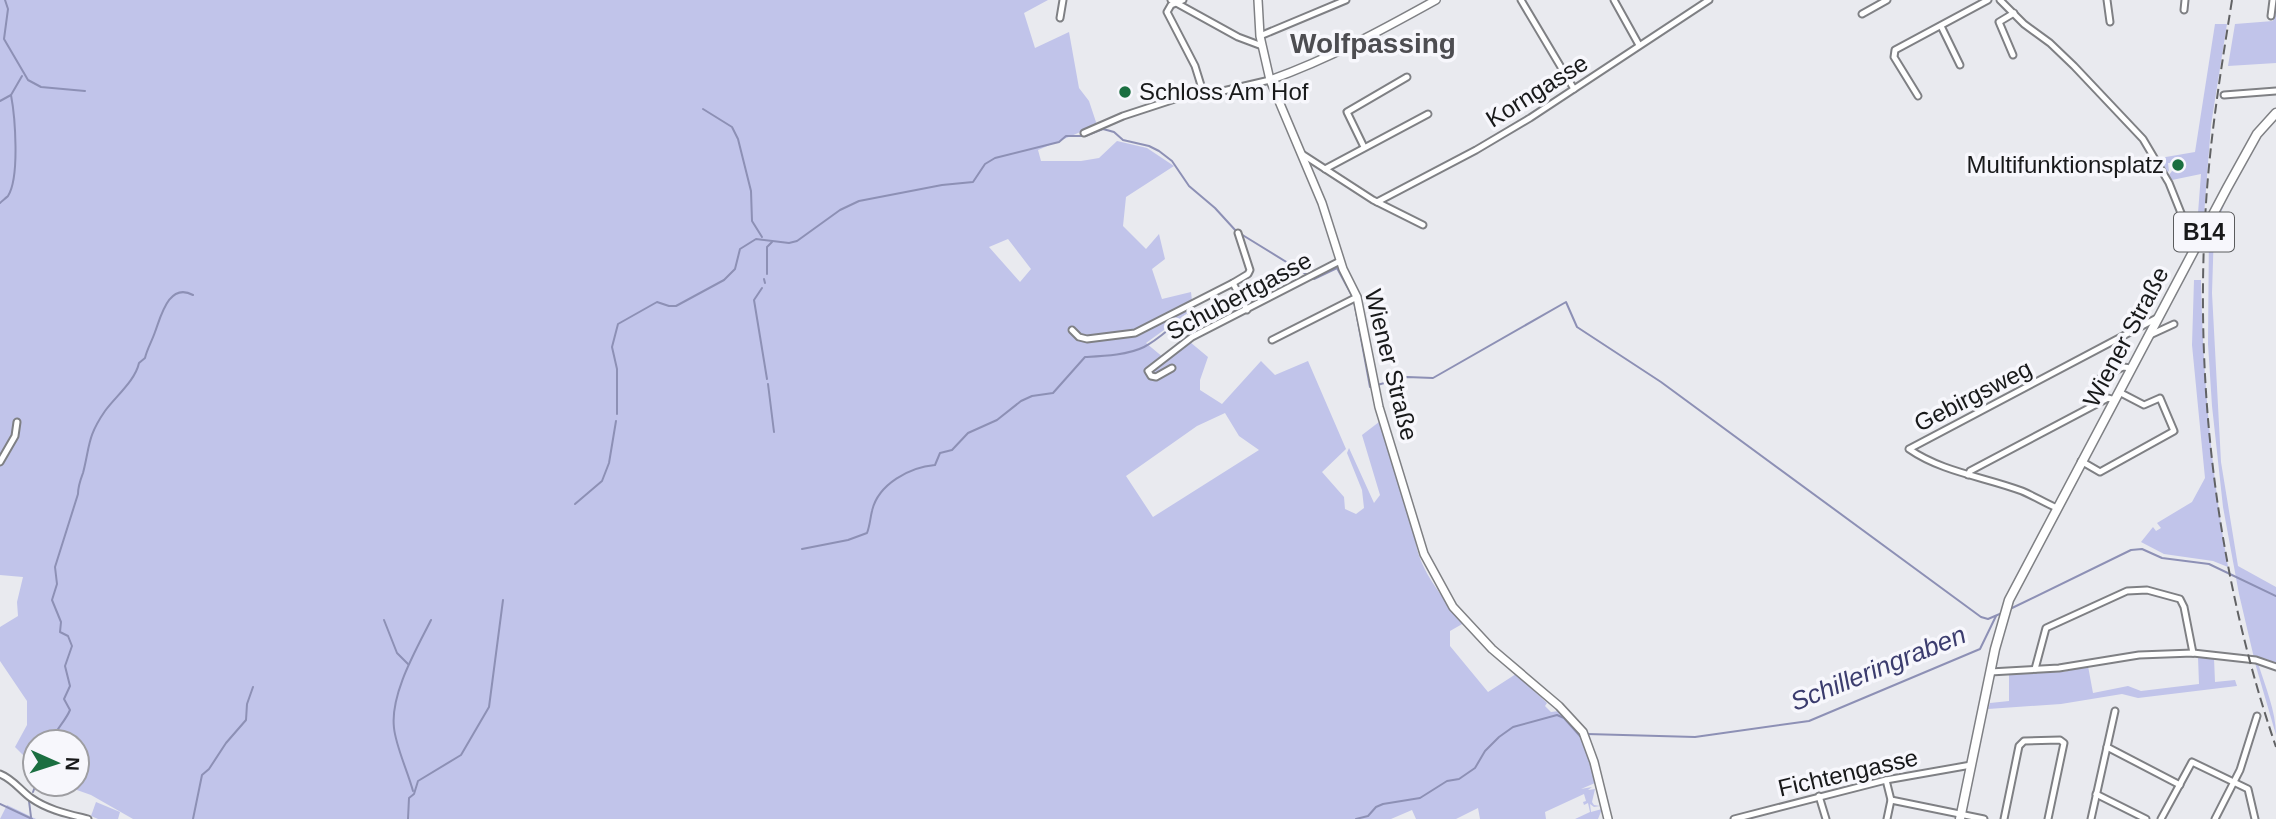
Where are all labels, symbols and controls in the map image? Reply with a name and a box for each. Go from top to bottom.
district label: Wolfpassing [1290,28,1456,59]
street label: Korngasse [1481,49,1593,132]
place label: Schloss Am Hof [1139,78,1309,105]
marker: Schloss Am Hof [1117,84,1133,100]
place label: Multifunktionsplatz [1967,151,2164,178]
marker: Multifunktionsplatz [2170,157,2186,173]
road number: B14 [2174,213,2234,252]
street label: Schubertgasse [1162,246,1316,345]
street label: Wiener Straße [2077,262,2174,411]
street label: Wiener Straße [1360,287,1423,443]
street label: Gebirgsweg [1910,354,2036,437]
water label: Schilleringraben [1786,619,1970,717]
north arrow [21,728,91,798]
street label: Fichtengasse [1775,743,1920,802]
text: N [62,756,83,771]

